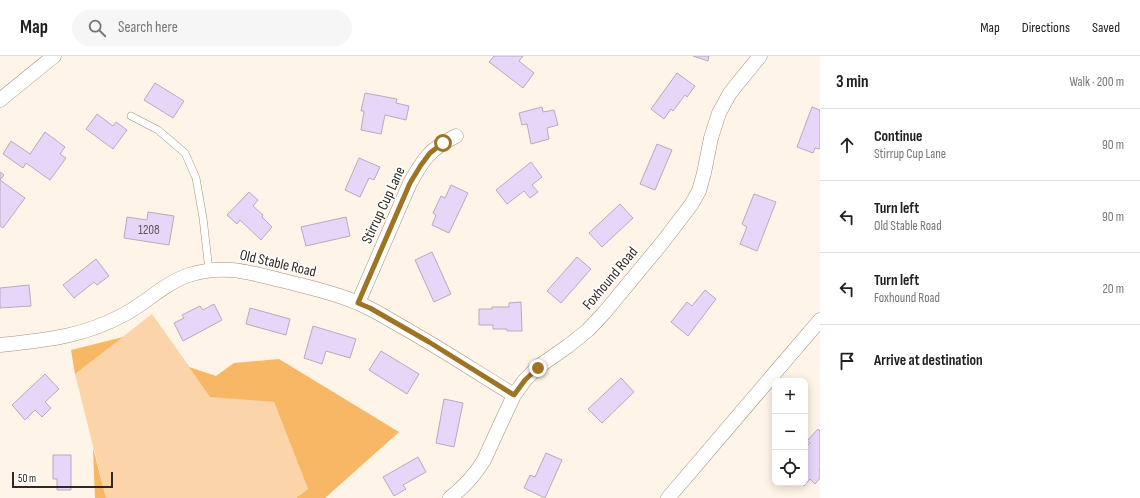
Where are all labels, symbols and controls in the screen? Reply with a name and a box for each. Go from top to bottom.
search box [72,10,352,46]
text: Map [20,16,48,39]
icon: search [86,17,108,39]
text: Search here [118,18,178,37]
text: Map [980,19,1000,36]
text: Directions [1022,19,1070,36]
text: Saved [1092,19,1120,36]
text: 3 min [836,72,869,92]
text: Walk · 200 m [1069,74,1124,90]
text: Continue [874,127,923,146]
route start [434,134,452,152]
icon: ahead [836,134,858,156]
text: 90 m [1102,137,1124,153]
text: Stirrup Cup Lane [874,146,946,162]
street label: Stirrup Cup Lane [357,164,410,247]
text: Turn left [874,199,919,218]
icon: left [836,206,858,228]
text: 90 m [1102,209,1124,225]
text: Old Stable Road [874,218,942,234]
house number: 1208 [138,222,160,238]
street label: Foxhound Road [579,243,642,314]
street label: Old Stable Road [238,245,318,282]
text: Turn left [874,271,919,290]
icon: left [836,278,858,300]
text: 20 m [1102,281,1124,297]
text: Foxhound Road [874,290,940,306]
icon: arrive [836,350,858,372]
text: Arrive at destination [874,351,983,370]
route end [529,359,547,377]
map controls [772,378,808,486]
button: + [772,378,808,414]
button: − [772,414,808,450]
button: locate [772,450,808,486]
scale bar [12,470,113,489]
text: 50 m [18,472,36,485]

